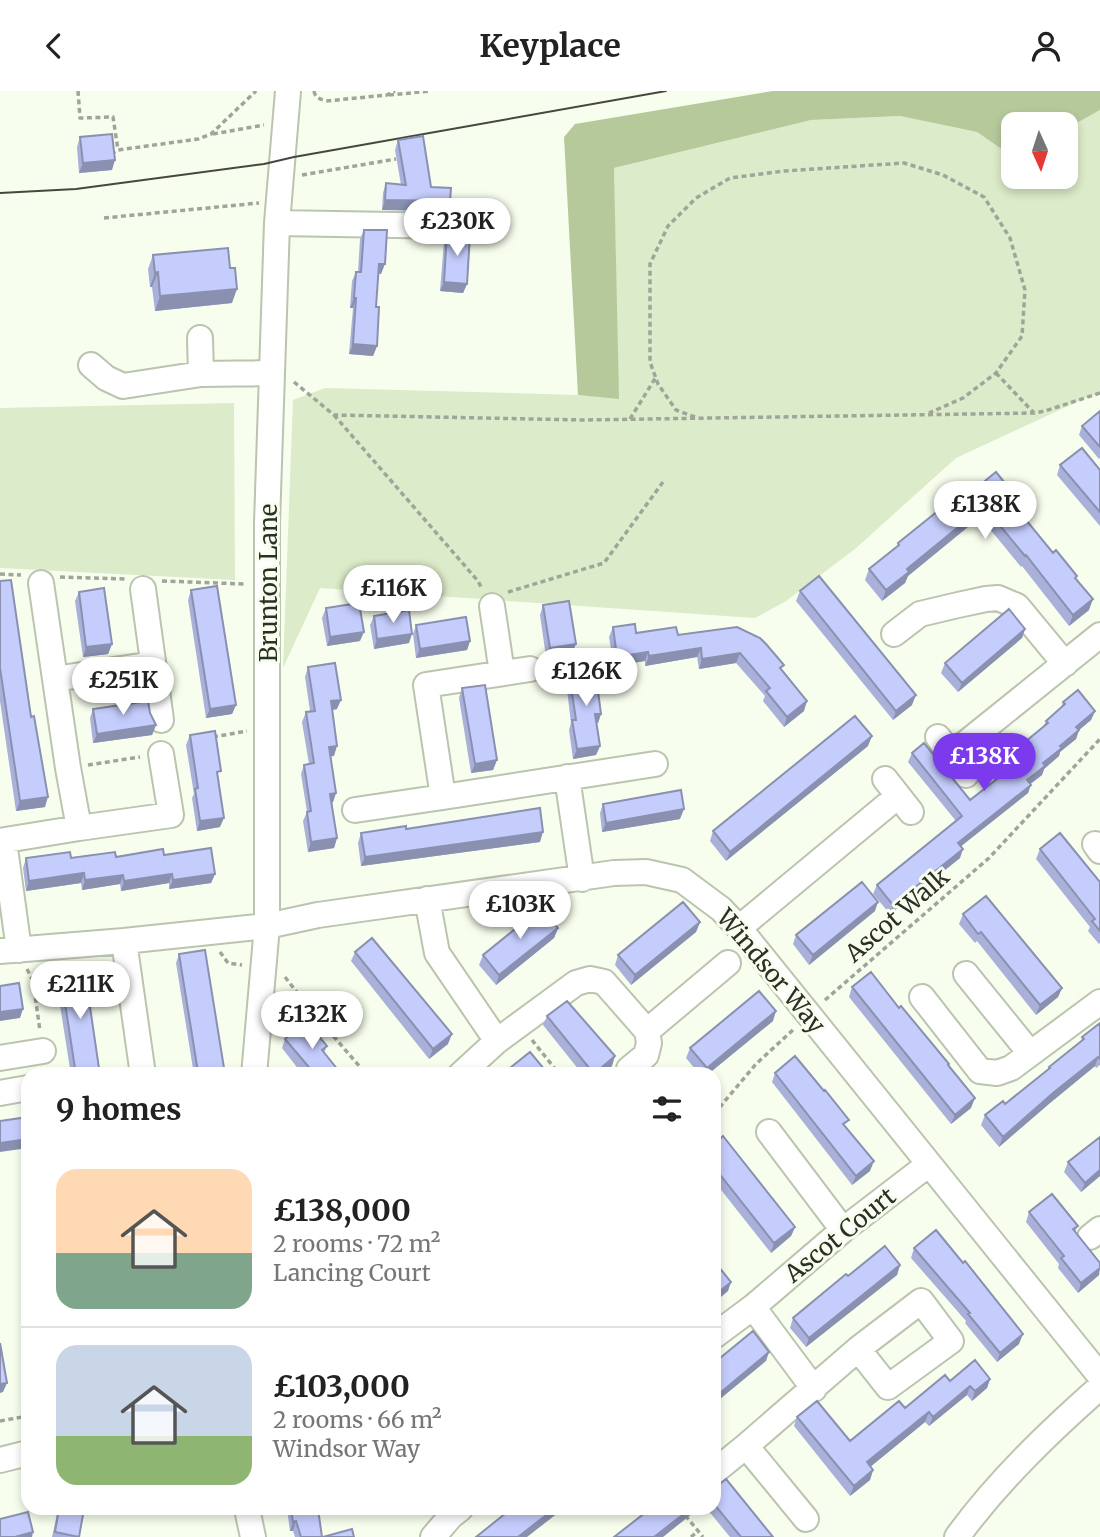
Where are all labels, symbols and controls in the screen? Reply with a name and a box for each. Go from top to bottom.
text: Keyplace [479,26,621,66]
icon: back [35,27,73,65]
icon: person [1027,27,1065,65]
north arrow [1001,112,1078,189]
map controls [1001,112,1078,189]
pin: £230K [408,199,506,258]
text: £230K [420,206,494,235]
pin: £138K [936,482,1034,541]
text: £138K [950,489,1020,518]
street label: Brunton Lane [253,504,284,662]
pin: £116K [344,566,442,625]
text: £116K [359,573,427,602]
pin: £126K [537,649,635,708]
text: £126K [550,656,622,685]
pin: £251K [74,657,172,717]
text: £251K [88,665,158,694]
pin: £138K [935,733,1033,793]
text: £138K [949,741,1019,770]
street label: Ascot Walk [838,861,956,969]
pin: £103K [471,881,569,941]
text: £103K [485,889,555,918]
street label: Windsor Way [709,901,832,1040]
pin: £211K [31,961,129,1021]
text: £211K [46,969,114,998]
pin: £132K [263,991,361,1051]
text: £132K [277,999,347,1028]
text: 9 homes [56,1090,182,1128]
icon: filters [648,1090,686,1128]
street label: Ascot Court [777,1180,902,1290]
text: £138,000 [273,1191,411,1229]
icon: home [112,1197,196,1281]
text: 2 rooms · 72 m² [273,1229,440,1258]
text: Lancing Court [273,1258,431,1287]
text: £103,000 [273,1367,410,1405]
icon: home [112,1373,196,1457]
text: 2 rooms · 66 m² [273,1405,442,1434]
text: Windsor Way [273,1434,420,1463]

